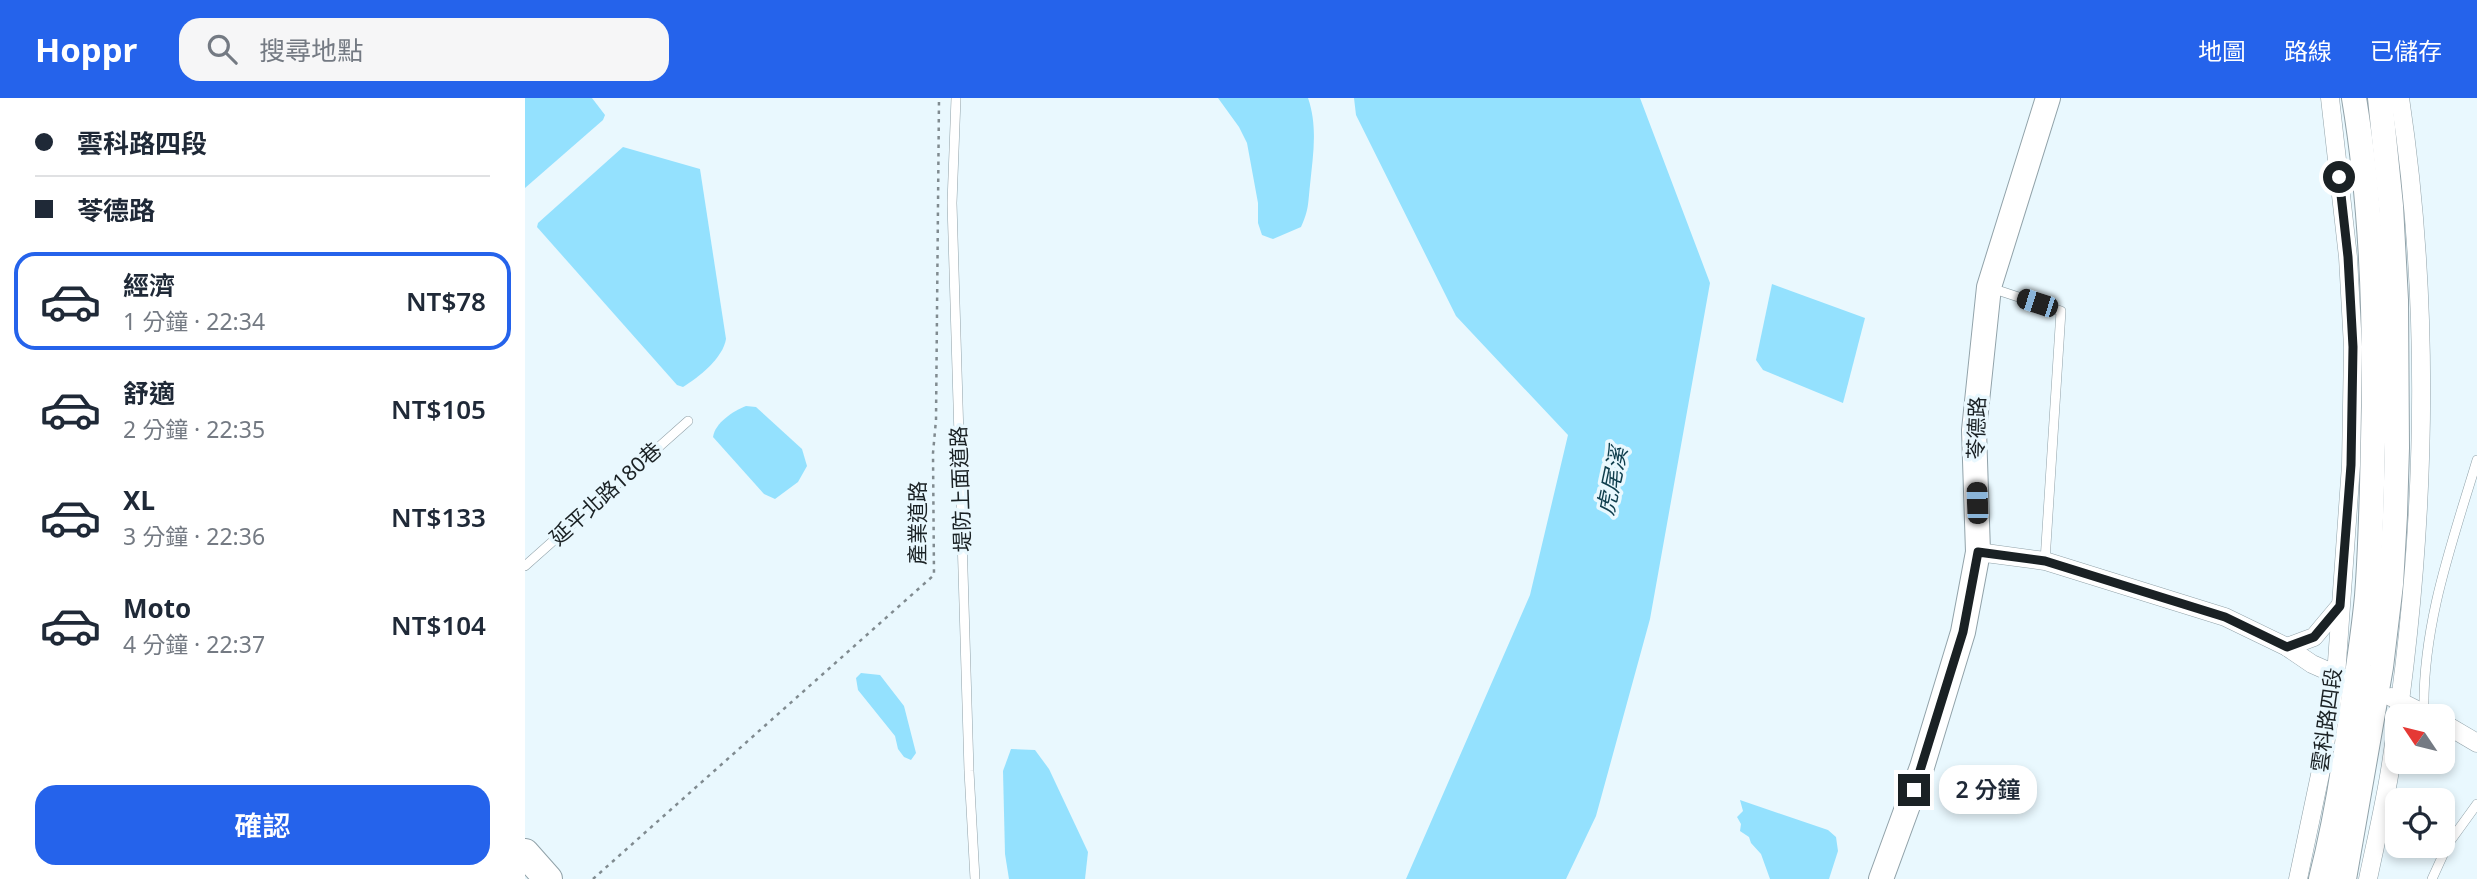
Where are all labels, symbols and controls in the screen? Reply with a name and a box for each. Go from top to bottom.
search box [179,18,669,81]
text: Hoppr [35,27,137,72]
icon: search [203,30,241,68]
text: 搜尋地點 [259,32,363,68]
text: 地圖 [2198,34,2246,67]
text: 路線 [2284,34,2332,67]
text: 已儲存 [2370,34,2442,67]
text: 雲科路四段 [77,125,207,161]
route start [2323,161,2355,193]
text: 苓德路 [77,192,155,228]
text: 經濟 [123,267,175,303]
icon: car [39,270,102,333]
text: NT$78 [406,283,486,319]
car [2014,287,2061,319]
text: 1 分鐘 · 22:34 [123,305,265,337]
text: 舒適 [123,375,175,411]
icon: car [39,378,102,441]
text: NT$105 [391,391,486,427]
street label: 苓德路 [1961,396,1991,460]
text: 2 分鐘 · 22:35 [123,413,265,445]
street label: 堤防上面道路 [944,426,976,552]
street label: 延平北路180巷 [544,436,667,551]
water label: 虎尾溪 [1588,441,1634,518]
street label: 產業道路 [903,481,931,565]
text: XL [123,482,155,518]
car [1966,482,1989,524]
icon: car [39,486,102,549]
text: NT$133 [391,499,486,535]
text: 3 分鐘 · 22:36 [123,520,265,552]
text: Moto [123,590,191,626]
icon: car [39,594,102,657]
text: NT$104 [391,607,486,643]
text: 4 分鐘 · 22:37 [123,628,265,660]
street label: 雲科路四段 [2305,666,2347,774]
north arrow [2385,704,2455,774]
map controls [2385,704,2455,858]
callout: 2 分鐘 [1939,766,2037,814]
text: 2 分鐘 [1955,773,2021,805]
route end [1898,774,1930,806]
button: 確認 [35,785,490,865]
button: locate [2385,788,2455,858]

